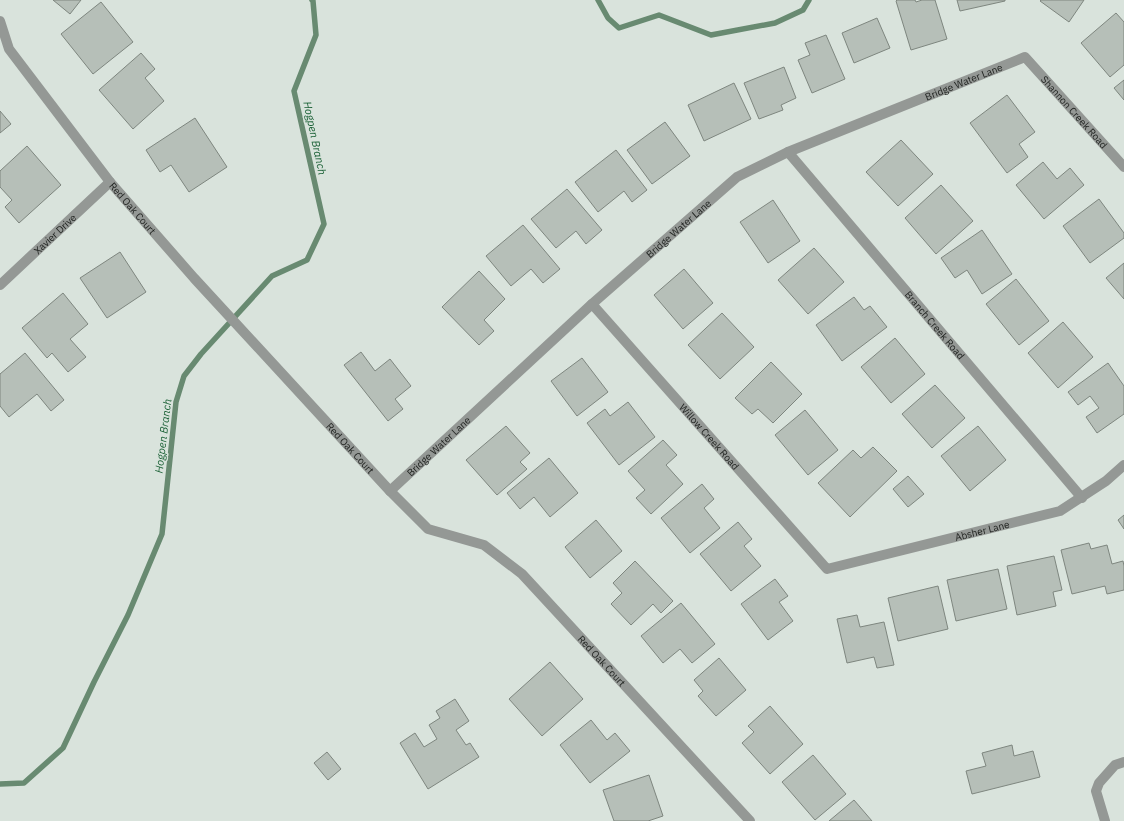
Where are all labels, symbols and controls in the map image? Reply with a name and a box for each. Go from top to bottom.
street label: Bridge Water Lane [923,60,1005,103]
street label: Shannon Creek Road [1038,73,1110,151]
water label: Hogpen Branch [300,100,330,176]
street label: Red Oak Court [107,179,159,237]
street label: Bridge Water Lane [643,196,714,260]
street label: Xavier Drive [31,210,79,257]
street label: Branch Creek Road [902,288,968,362]
water label: Hogpen Branch [151,398,175,474]
street label: Willow Creek Road [677,401,742,472]
street label: Bridge Water Lane [404,413,473,479]
street label: Red Oak Court [324,420,377,477]
street label: Absher Lane [953,517,1011,543]
street label: Red Oak Court [575,632,629,689]

